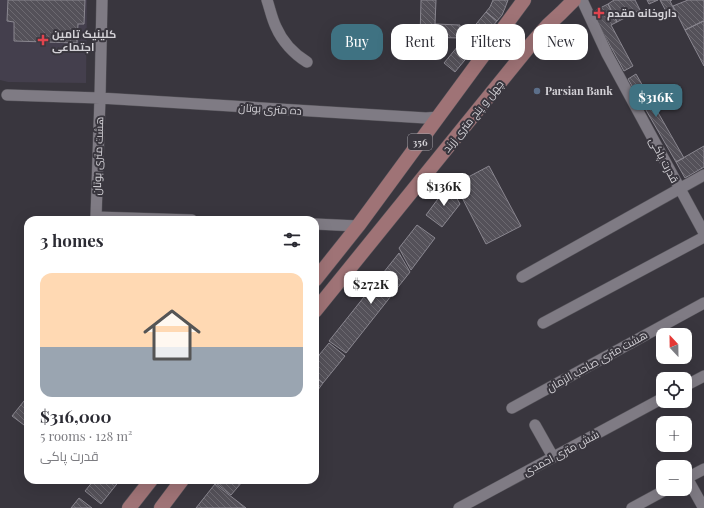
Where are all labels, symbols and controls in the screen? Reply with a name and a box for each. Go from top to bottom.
place label: داروخانه مقدم [607,5,677,21]
marker: داروخانه مقدم [594,8,604,18]
chip: Buy [331,24,383,60]
chip: Rent [391,24,448,60]
chip: Filters [456,24,525,60]
chip: New [533,24,588,60]
place label: کلینیک تامین اجتماعی [52,26,116,54]
marker: کلینیک تامین اجتماعی [37,34,49,46]
street label: چهل و پنج متری زرند [439,76,507,156]
place label: Parsian Bank [545,83,613,98]
pin: $316K [628,84,684,118]
marker: Parsian Bank [532,86,542,96]
text: $316K [638,88,674,105]
street label: ده متری بوتان [238,99,302,118]
street label: هشت متری بوتان [89,116,106,196]
road number: 356 [408,134,432,150]
street label: قدرت پاکی [646,134,683,185]
pin: $136K [416,173,472,207]
text: $136K [426,177,462,194]
text: 3 homes [40,229,104,251]
icon: filters [281,229,303,251]
pin: $272K [343,271,399,305]
text: $272K [353,275,389,292]
icon: home [136,299,208,371]
street label: هشت متری صاحب الزمان [544,327,650,395]
north arrow [656,328,692,364]
map controls [656,328,692,496]
button: locate [656,372,692,408]
text: $316,000 [40,405,112,427]
button: + [656,416,692,452]
street label: شش متری احمدی [520,426,601,479]
text: 5 rooms · 128 m² [40,427,132,444]
text: قدرت پاکی [40,447,99,464]
button: − [656,460,692,496]

